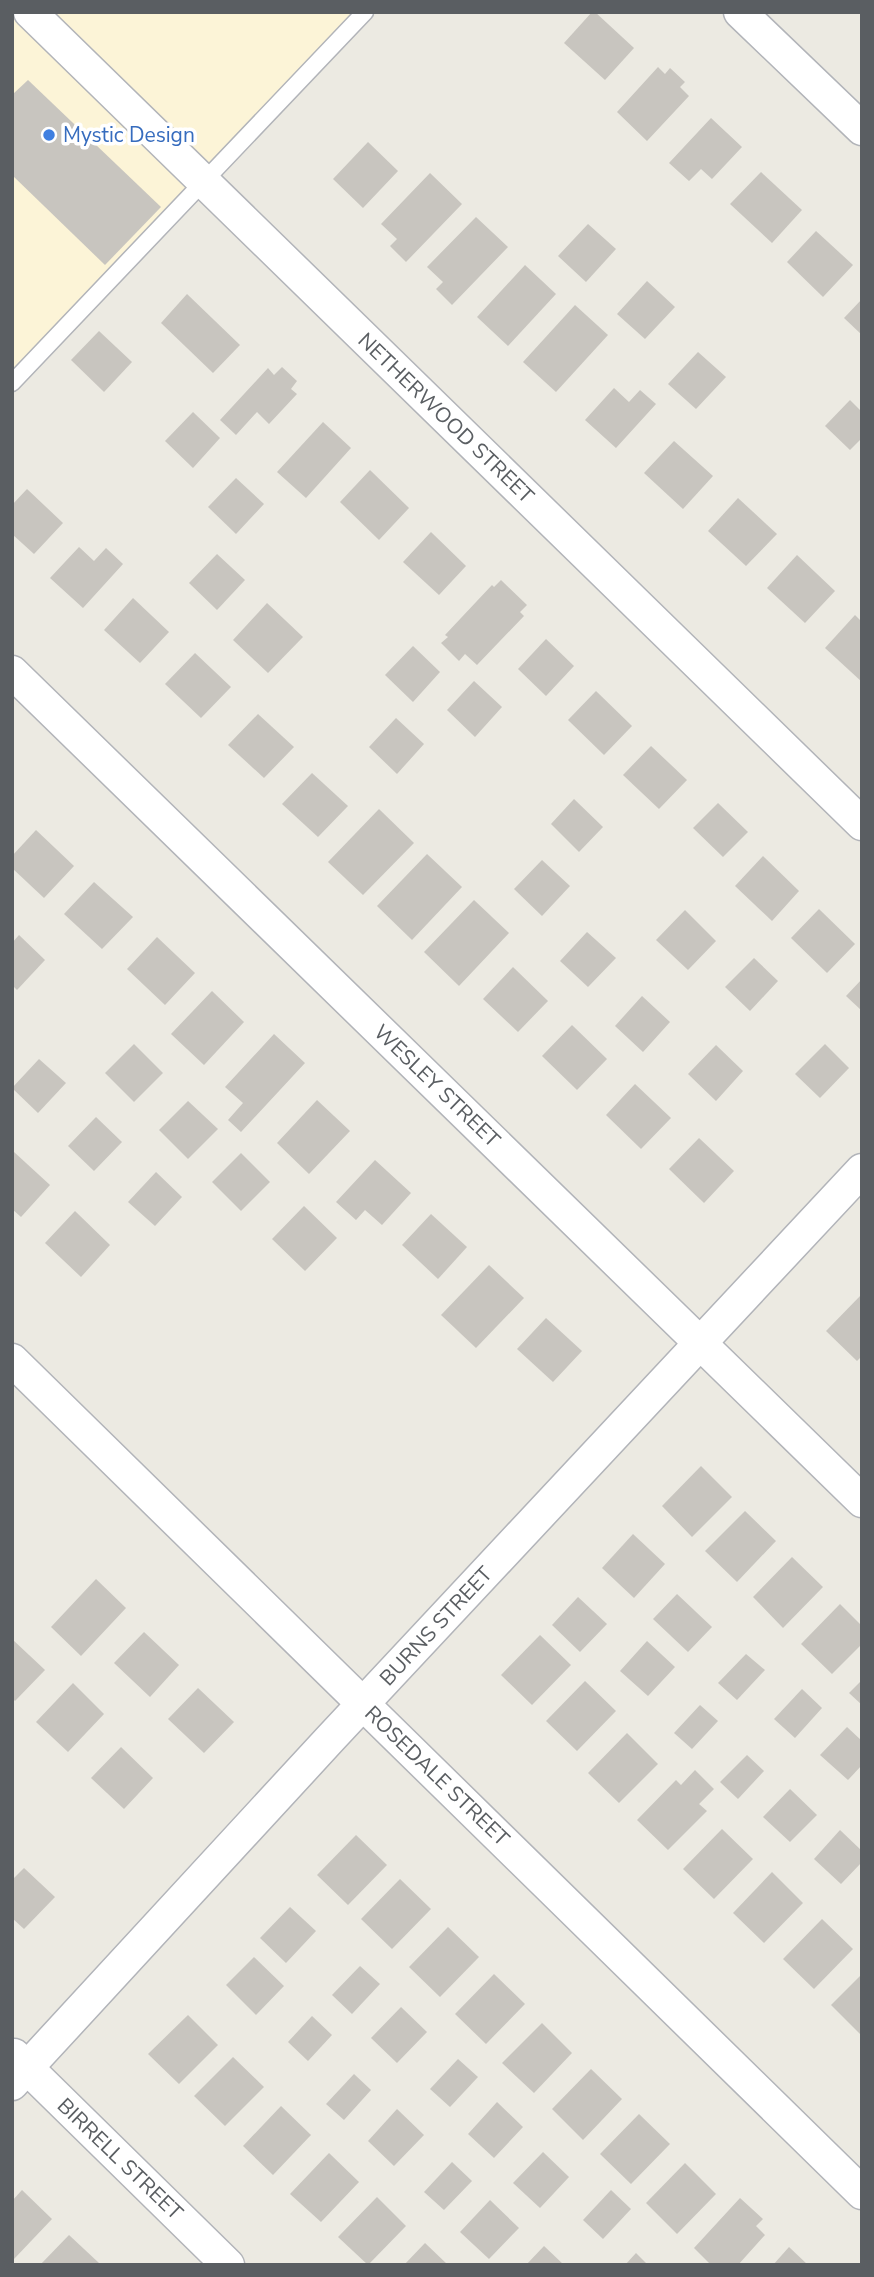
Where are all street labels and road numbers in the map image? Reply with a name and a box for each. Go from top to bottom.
street label: NETHERWOOD STREET [352,327,540,510]
street label: WESLEY STREET [368,1018,507,1154]
street label: BURNS STREET [373,1560,499,1692]
street label: ROSEDALE STREET [359,1700,516,1853]
street label: BIRRELL STREET [51,2092,189,2226]

